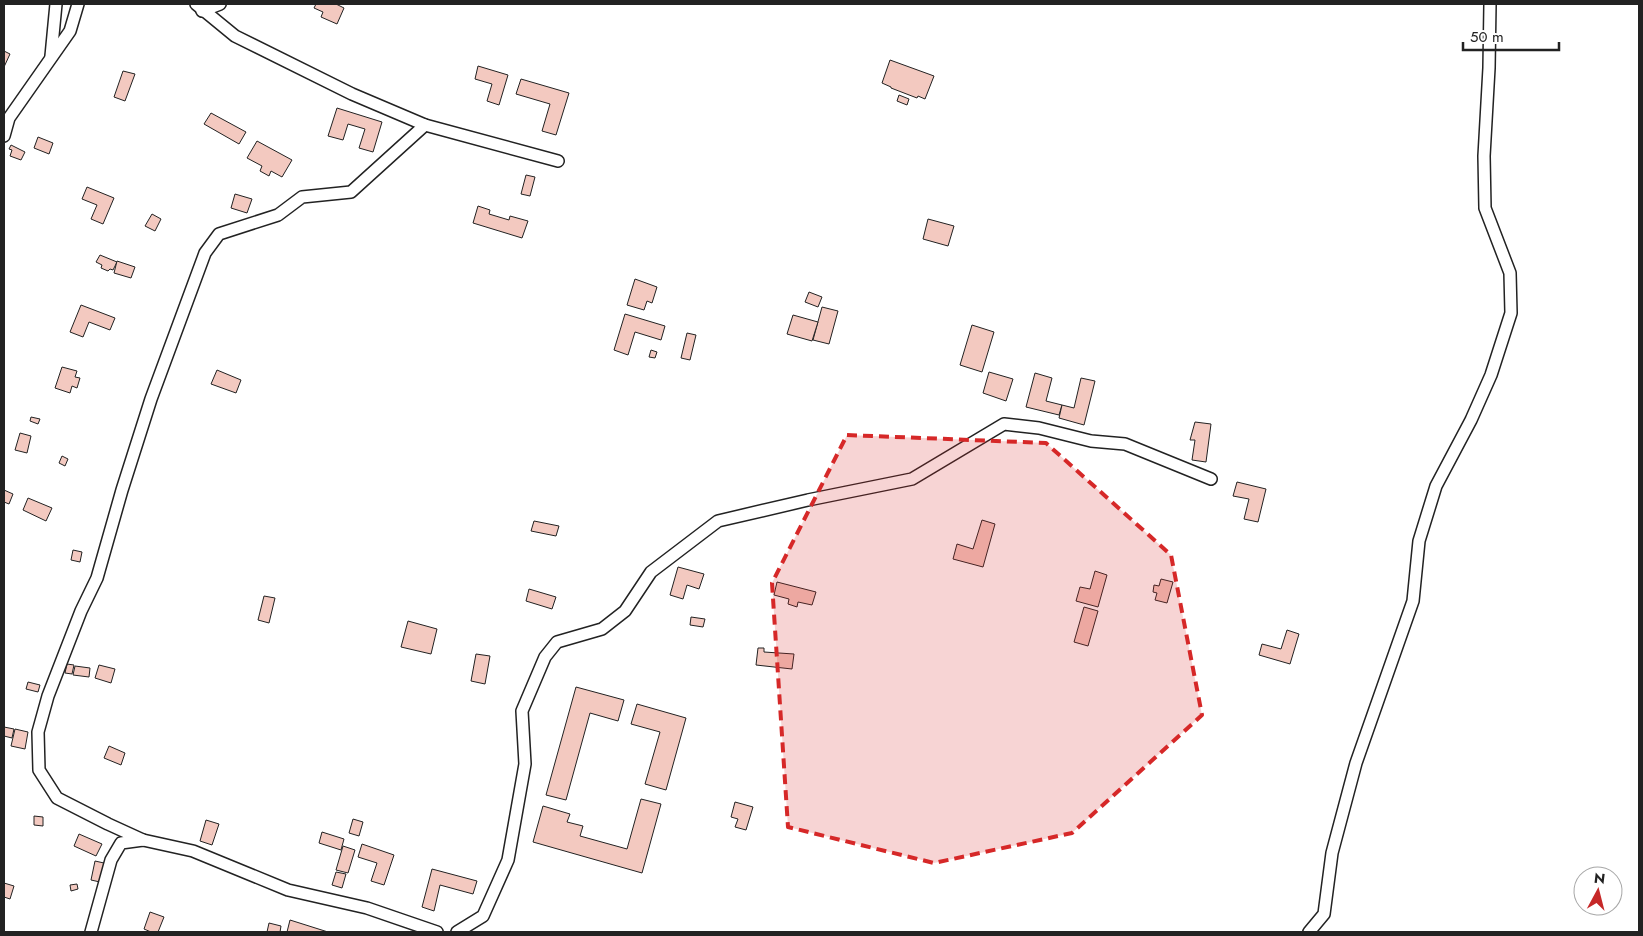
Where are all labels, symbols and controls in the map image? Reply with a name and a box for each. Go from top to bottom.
scale bar [1463,20,1559,52]
text: 50 m [1470,26,1504,48]
north arrow [1573,866,1623,916]
text: N [1593,867,1606,889]

